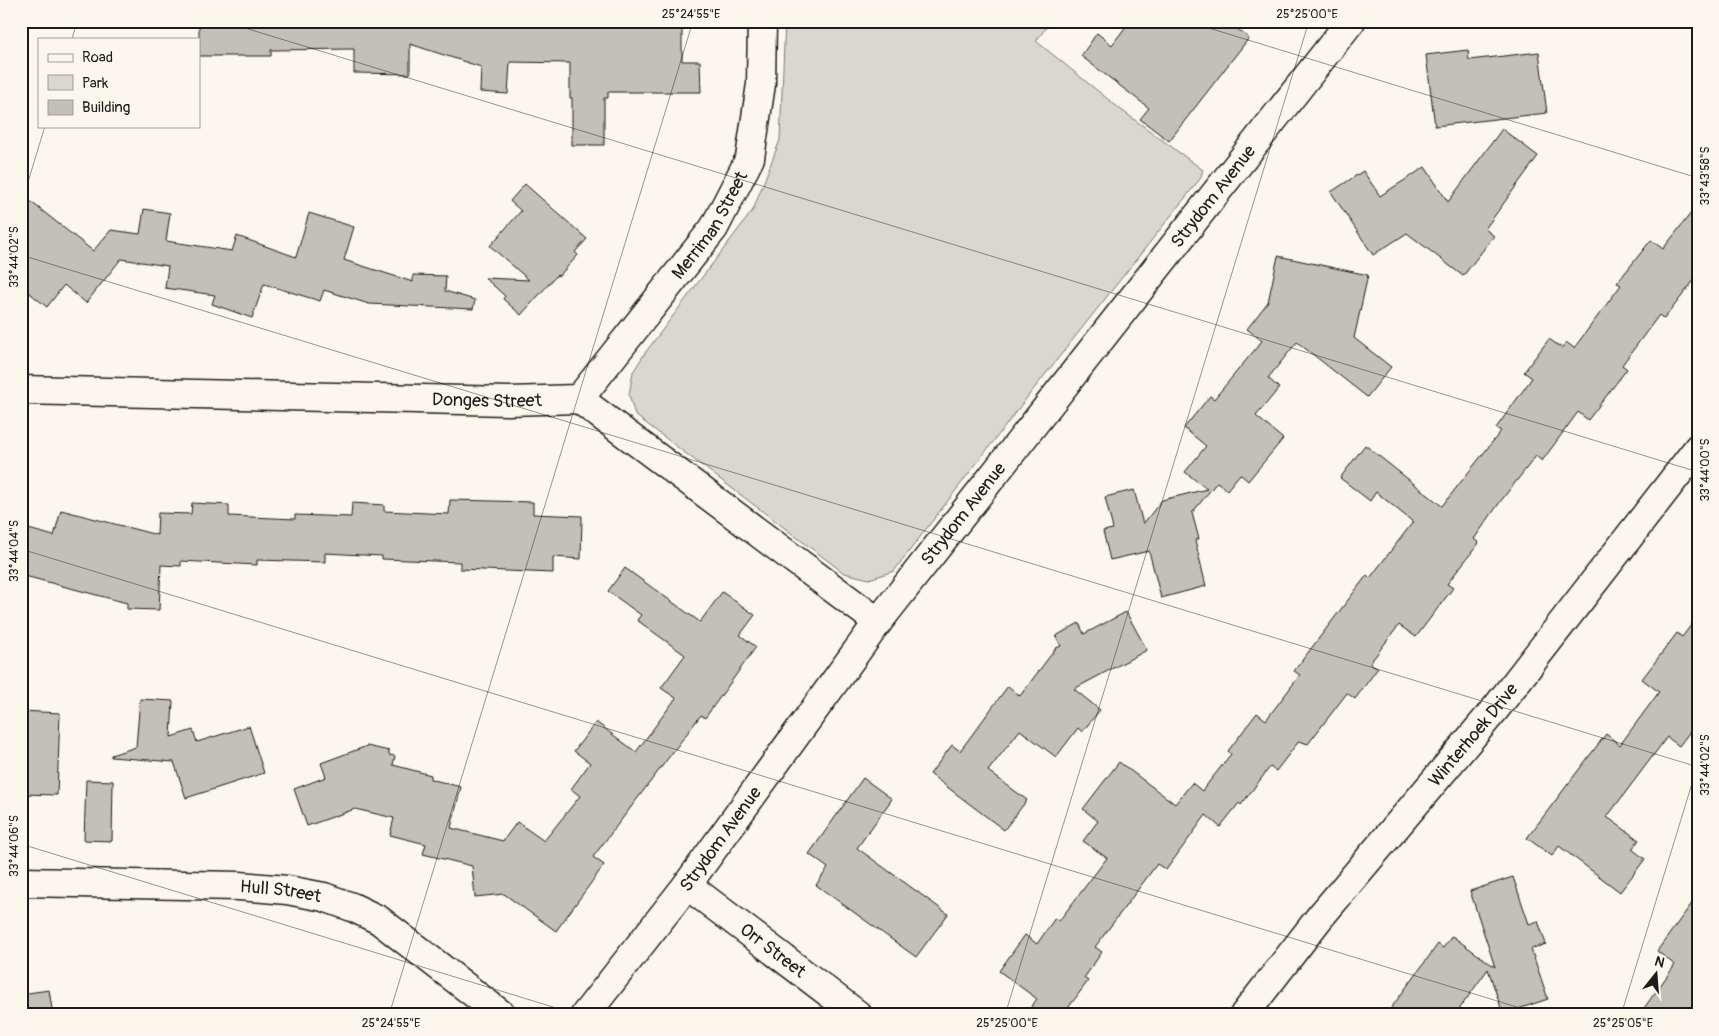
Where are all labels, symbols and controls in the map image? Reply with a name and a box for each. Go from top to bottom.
text: 25°24'55"E [662,7,720,22]
text: 25°25'00"E [1276,7,1338,22]
legend [38,38,200,128]
text: Road [82,48,113,67]
text: Park [82,74,109,93]
text: Building [82,98,130,117]
street label: Strydom Avenue [1165,140,1261,252]
text: 33°43'58"S [1698,146,1713,206]
street label: Merriman Street [667,167,753,284]
text: 33°44'02"S [7,226,22,288]
street label: Donges Street [432,388,543,413]
text: 33°44'00"S [1698,438,1713,502]
street label: Strydom Avenue [916,458,1011,570]
text: 33°44'04"S [7,520,22,582]
street label: Winterhoek Drive [1423,678,1523,791]
text: 33°44'02"S [1698,734,1713,796]
street label: Strydom Avenue [674,782,766,897]
text: 33°44'06"S [7,815,22,877]
street label: Hull Street [239,875,324,908]
street label: Orr Street [735,918,811,983]
north arrow [1632,948,1682,998]
text: N [1653,953,1667,972]
text: 25°24'55"E [362,1016,420,1031]
text: 25°25'00"E [976,1016,1038,1031]
text: 25°25'05"E [1593,1016,1653,1031]

